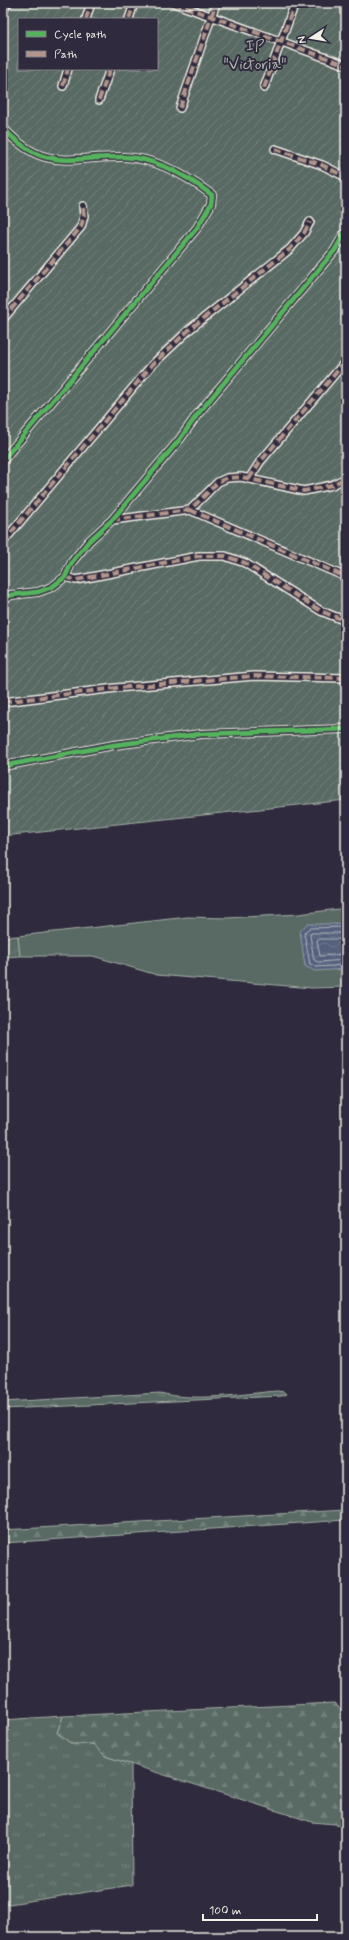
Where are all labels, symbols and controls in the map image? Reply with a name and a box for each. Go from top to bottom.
legend [18,18,158,70]
north arrow [291,18,331,58]
text: Cycle path [54,27,106,43]
text: N [295,35,310,45]
park label: IP "Victoria" [224,36,286,75]
text: Path [54,47,77,63]
scale bar [203,1896,317,1922]
text: 100 m [209,1903,241,1919]

